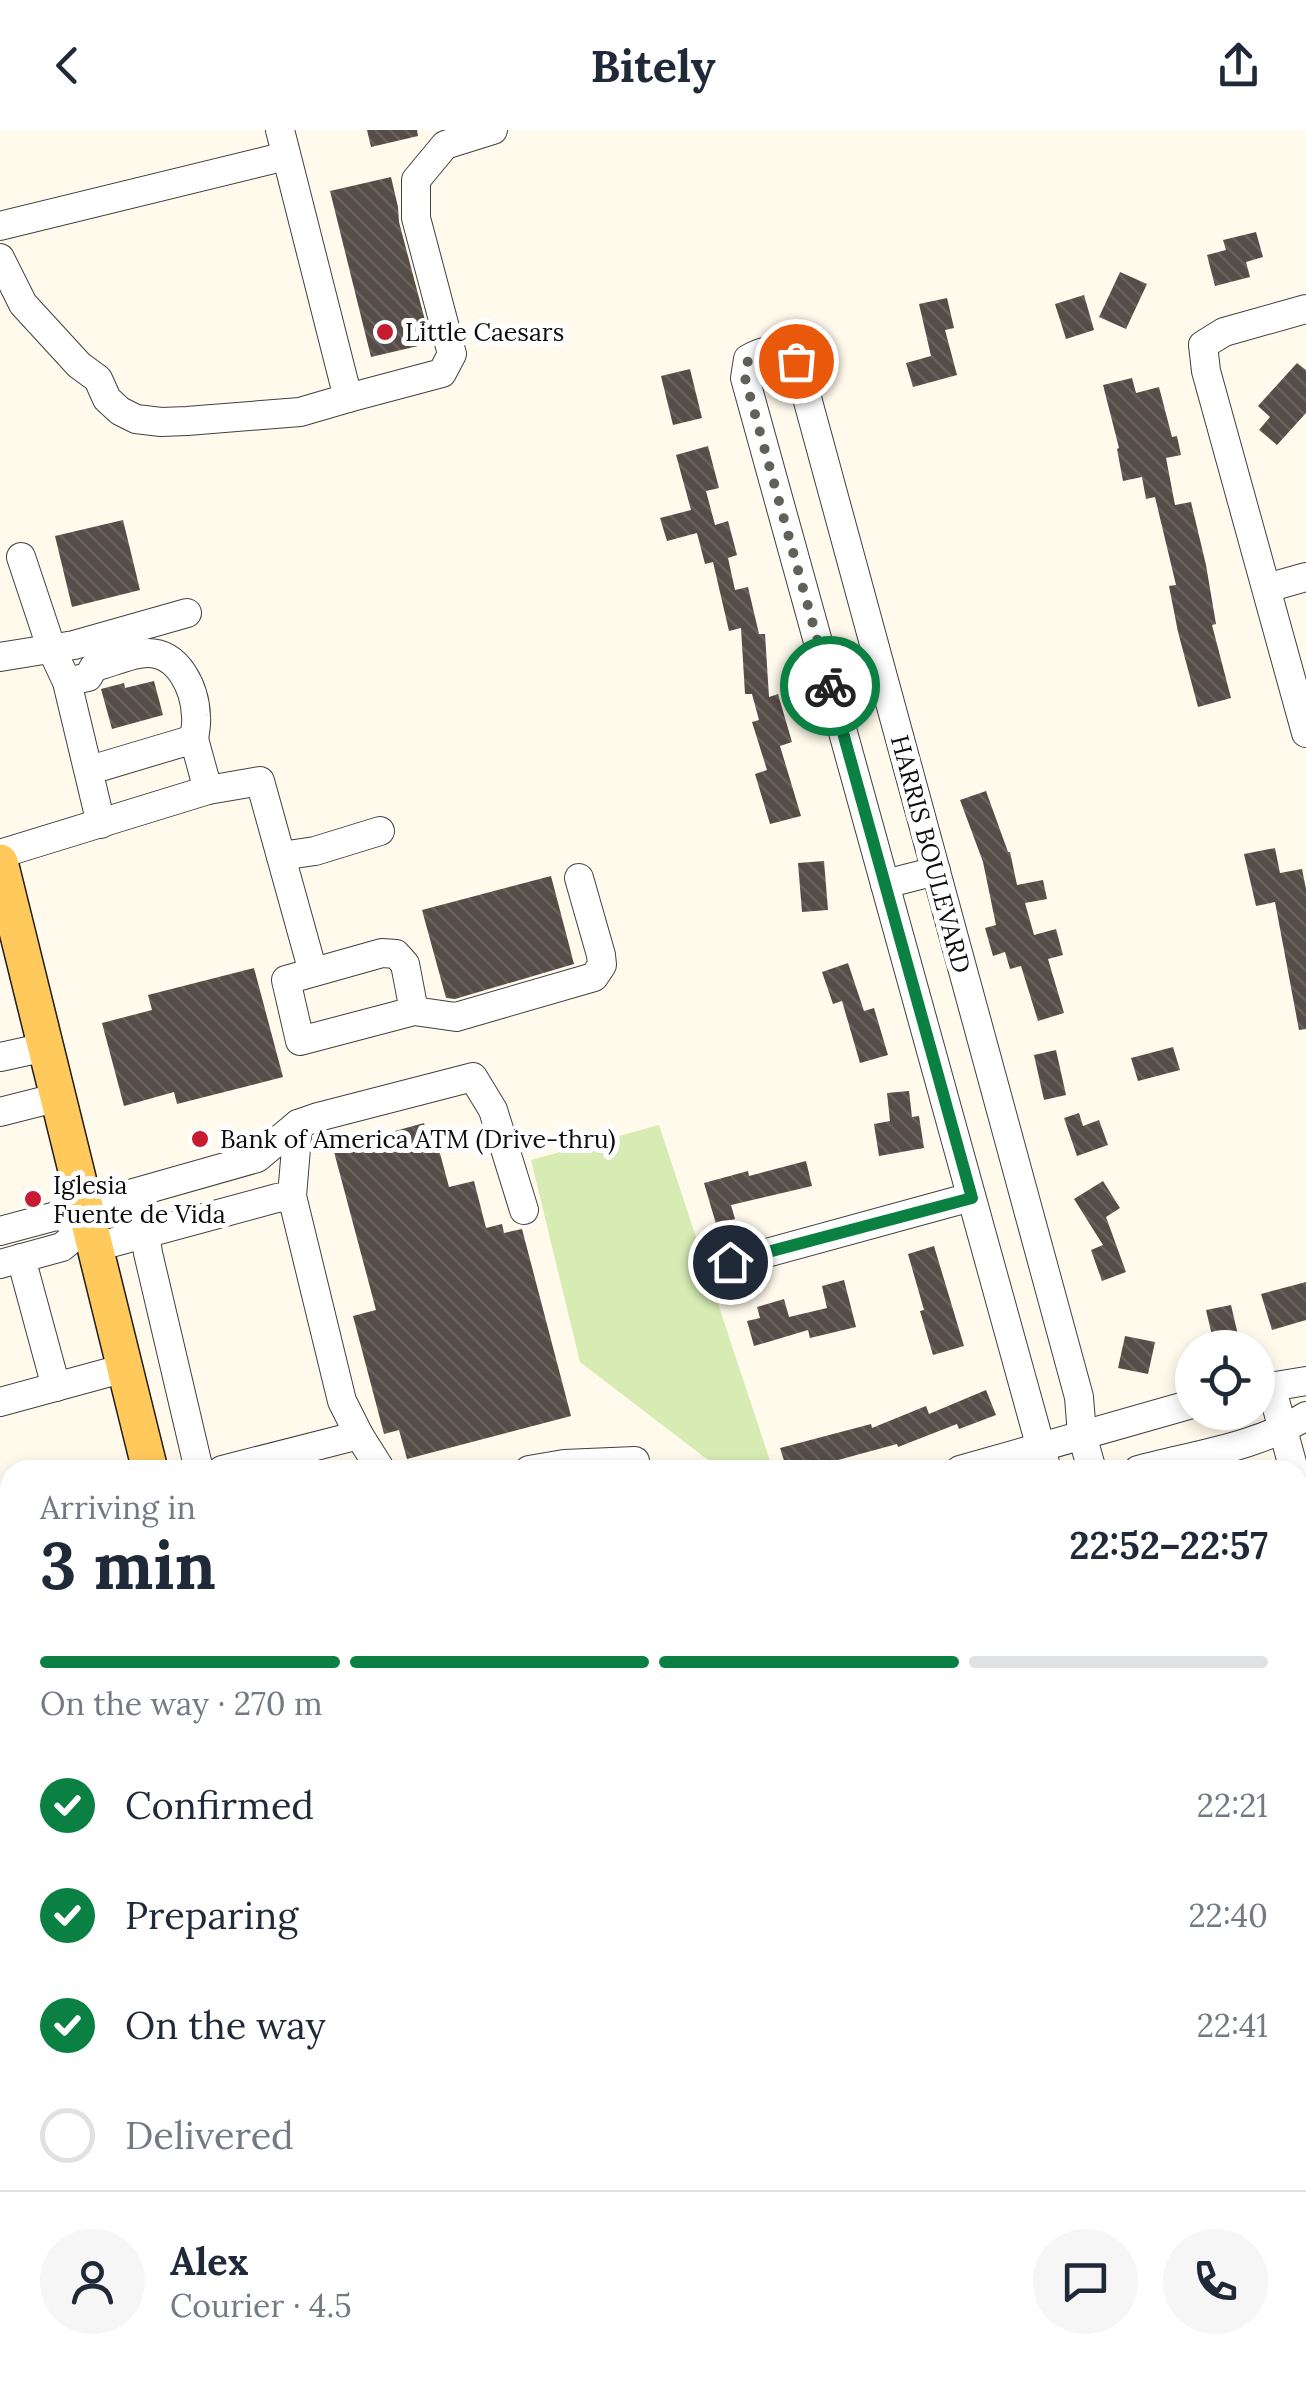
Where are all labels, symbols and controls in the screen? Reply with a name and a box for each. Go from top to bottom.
text: Bitely [590,37,716,94]
icon: back [40,38,95,93]
icon: share [1211,38,1266,93]
place label: Little Caesars [405,316,564,348]
pin [754,319,839,404]
marker: Little Caesars [374,321,396,343]
icon: bag [769,334,824,389]
courier [780,636,880,736]
icon: bike [803,659,858,714]
street label: HARRIS BOULEVARD [884,732,978,976]
place label: Bank of America ATM (Drive-thru) [220,1123,616,1155]
marker: Bank of America ATM (Drive-thru) [189,1128,211,1150]
place label: Iglesia Fuente de Vida [53,1169,226,1230]
marker: Iglesia Fuente de Vida [22,1188,44,1210]
pin [688,1220,773,1305]
icon: home [703,1235,758,1290]
map controls [1175,1330,1275,1430]
button: locate [1175,1330,1275,1430]
text: Arriving in [40,1487,196,1528]
text: 22:52–22:57 [1069,1521,1268,1569]
text: 3 min [40,1524,216,1607]
text: On the way · 270 m [40,1683,323,1724]
icon: check [40,1778,95,1833]
text: Confirmed [125,1781,314,1829]
text: 22:21 [1197,1785,1268,1826]
icon: check [40,1888,95,1943]
text: Preparing [125,1891,298,1939]
text: 22:40 [1188,1895,1268,1936]
icon: check [40,1998,95,2053]
text: On the way [125,2001,326,2049]
text: 22:41 [1197,2005,1268,2046]
text: Delivered [125,2111,294,2159]
button: person [40,2229,145,2334]
button: chat [1033,2229,1138,2334]
button: phone [1163,2229,1268,2334]
text: Alex [170,2237,249,2285]
text: Courier · 4.5 [170,2285,352,2326]

